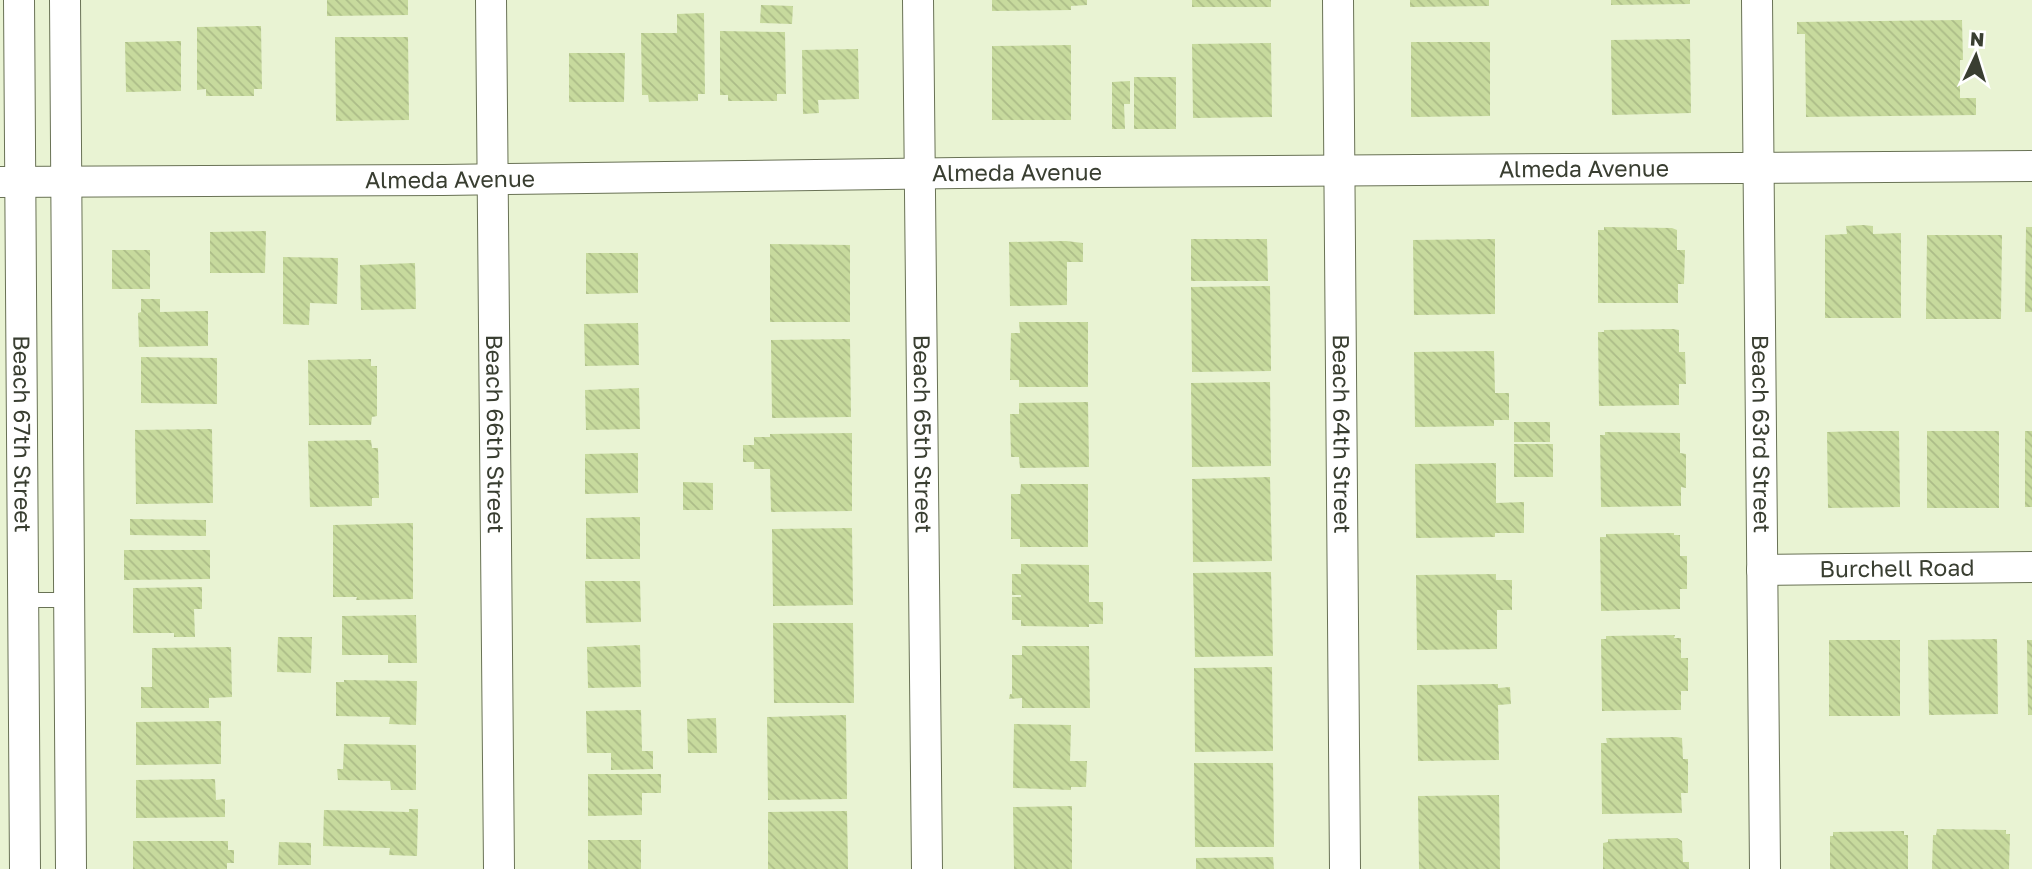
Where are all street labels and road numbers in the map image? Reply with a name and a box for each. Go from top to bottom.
street label: Almeda Avenue [1499,153,1669,182]
street label: Almeda Avenue [932,157,1102,186]
street label: Almeda Avenue [365,164,535,193]
street label: Beach 66th Street [481,334,511,534]
street label: Beach 65th Street [908,334,939,533]
street label: Beach 64th Street [1328,334,1357,534]
street label: Beach 67th Street [8,335,38,533]
street label: Beach 63rd Street [1747,335,1777,533]
street label: Burchell Road [1819,553,1975,582]

